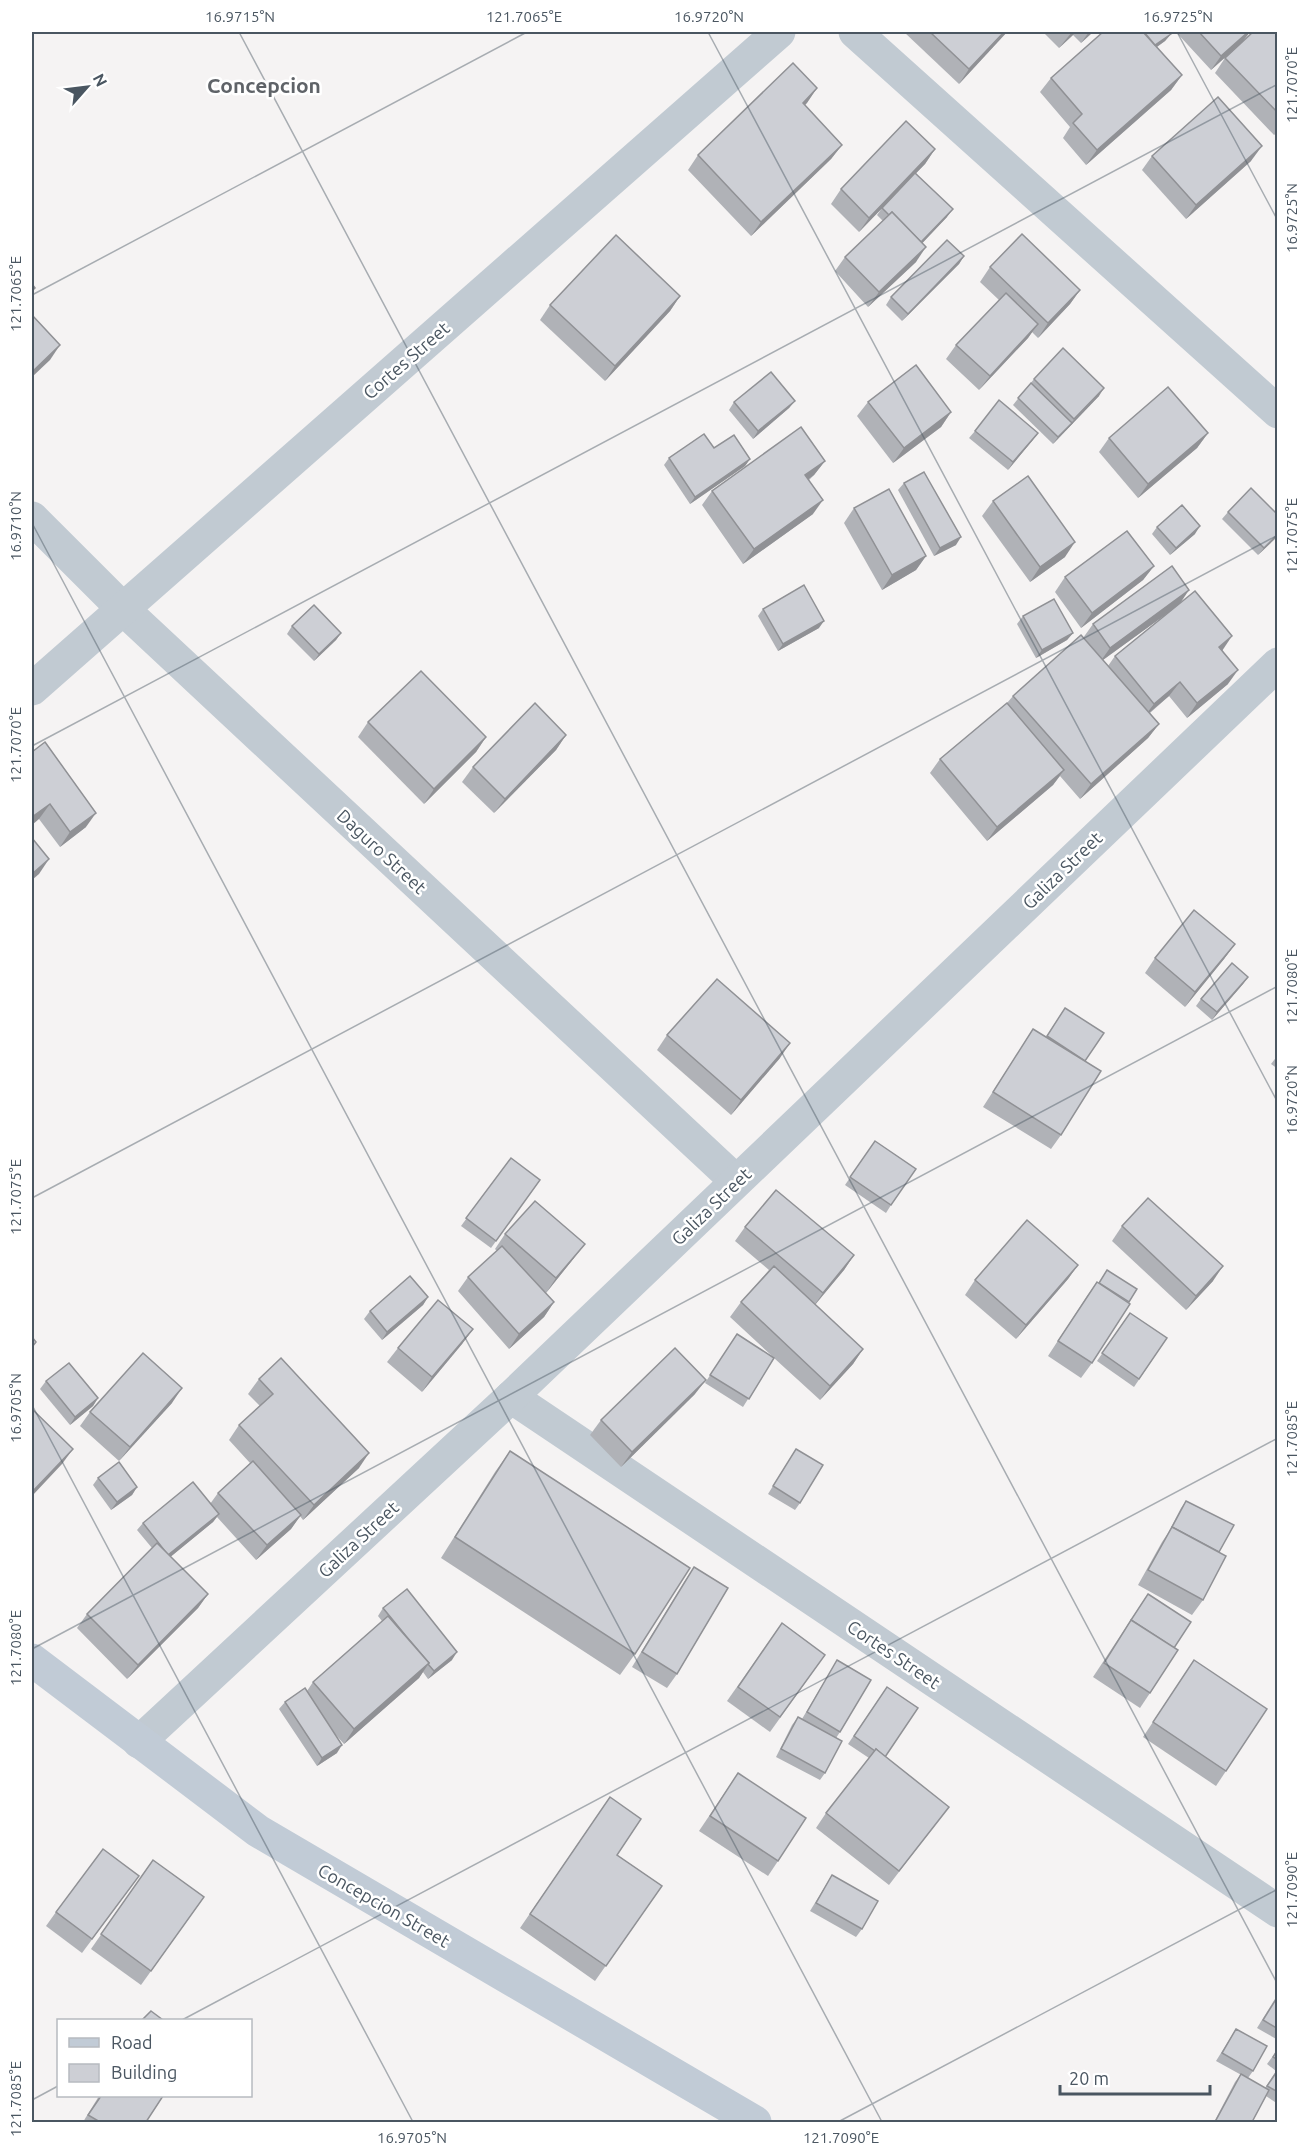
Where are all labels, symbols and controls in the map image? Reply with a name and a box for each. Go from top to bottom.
text: 16.9715°N [205,8,275,25]
text: 121.7065°E [486,8,562,25]
text: 16.9720°N [674,8,744,25]
text: 16.9725°N [1143,8,1213,25]
text: 121.7070°E [1283,47,1300,123]
north arrow [57,57,117,117]
text: N [89,70,111,89]
district label: Concepcion [207,73,321,97]
text: 16.9725°N [1283,183,1300,253]
text: 121.7065°E [7,256,24,332]
street label: Cortes Street [359,317,453,403]
text: 16.9710°N [7,491,24,561]
text: 121.7075°E [1283,498,1300,574]
text: 121.7070°E [7,707,24,783]
street label: Daguro Street [333,805,431,897]
street label: Galiza Street [1018,827,1106,913]
text: 121.7080°E [1283,949,1300,1025]
text: 16.9720°N [1283,1065,1300,1135]
text: 121.7075°E [7,1159,24,1235]
street label: Galiza Street [667,1163,755,1249]
text: 16.9705°N [7,1373,24,1443]
text: 121.7085°E [1283,1401,1300,1477]
street label: Galiza Street [314,1497,402,1581]
text: 121.7080°E [7,1610,24,1686]
street label: Cortes Street [844,1616,944,1692]
text: 121.7090°E [1283,1852,1300,1928]
street label: Concepcion Street [315,1859,453,1951]
legend [57,2019,252,2097]
text: Road [111,2032,153,2052]
scale bar [1060,2058,1210,2096]
text: 121.7085°E [7,2061,24,2137]
text: Building [111,2062,177,2082]
text: 20 m [1069,2068,1109,2088]
text: 16.9705°N [377,2129,447,2146]
text: 121.7090°E [803,2129,879,2146]

